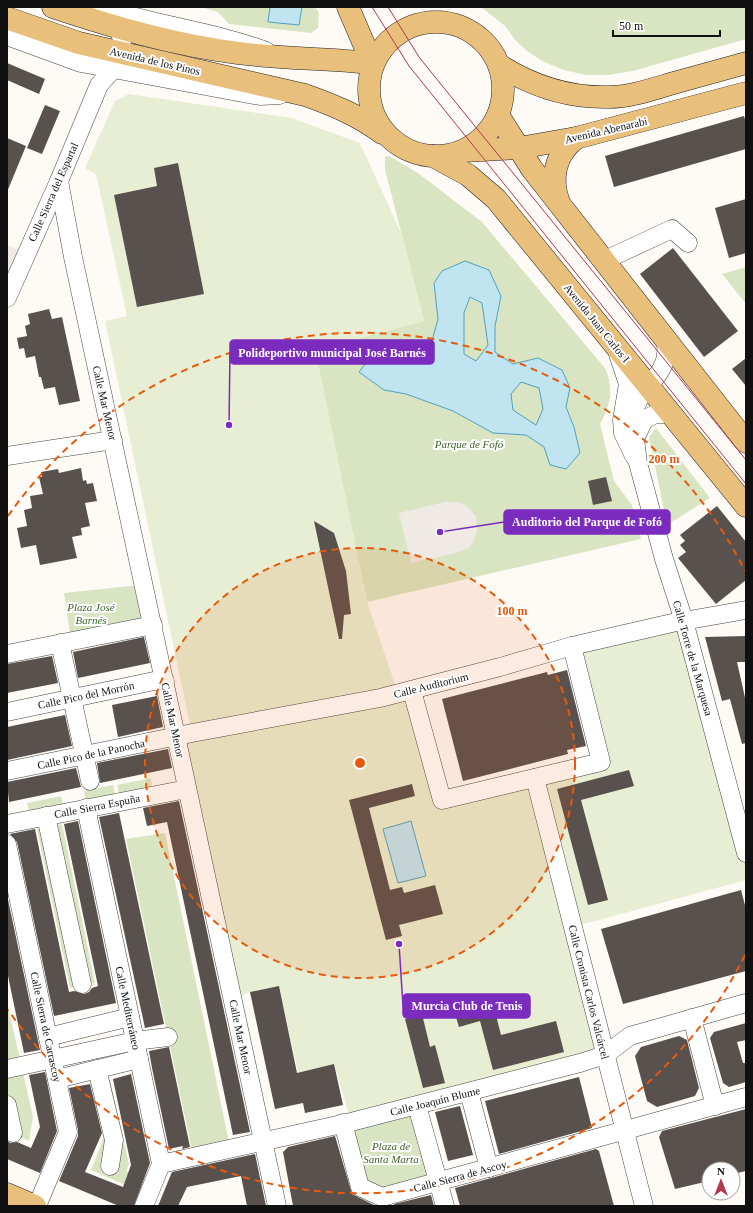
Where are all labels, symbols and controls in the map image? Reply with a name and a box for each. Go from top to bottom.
scale bar [613,12,720,38]
text: 50 m [619,19,644,33]
street label: Avenida de los Pinos [109,45,201,77]
street label: Avenida Abenarabi [564,115,648,145]
street label: Calle Sierra del Espartal [26,141,80,243]
street label: Avenida Juan Carlos I [562,281,632,365]
callout: Polideportivo municipal José Barnés [230,340,434,364]
text: Polideportivo municipal José Barnés [238,346,426,360]
street label: Calle Mar Menor [91,364,120,442]
park label: Parque de Fofó [434,438,504,450]
text: 200 m [649,452,680,466]
callout: Auditorio del Parque de Fofó [504,510,670,534]
text: Auditorio del Parque de Fofó [512,515,662,529]
street label: Calle Torre de la Marquesa [671,599,715,717]
park label: Plaza José Barnés [66,601,116,626]
text: 100 m [497,604,528,618]
street label: Calle Auditorium [392,670,470,700]
street label: Calle Pico del Morrón [37,679,136,711]
street label: Calle Mar Menor [159,681,187,759]
street label: Calle Pico de la Panocha [36,737,146,771]
centre of rings [353,756,367,770]
street label: Calle Sierra Espuña [53,792,141,820]
street label: Calle Cronista Carlos Valcárcel [566,924,612,1060]
street label: Calle Mediterráneo [113,965,143,1051]
street label: Calle Sierra de Carrascoy [28,971,64,1084]
callout: Murcia Club de Tenis [403,994,530,1018]
street label: Calle Mar Menor [227,998,255,1076]
text: Murcia Club de Tenis [412,999,523,1013]
street label: Calle Joaquín Blume [389,1084,481,1118]
park label: Plaza de Santa Marta [363,1140,419,1165]
street label: Calle Sierra de Ascoy [412,1158,508,1194]
north arrow [701,1161,741,1201]
text: N [717,1165,725,1177]

